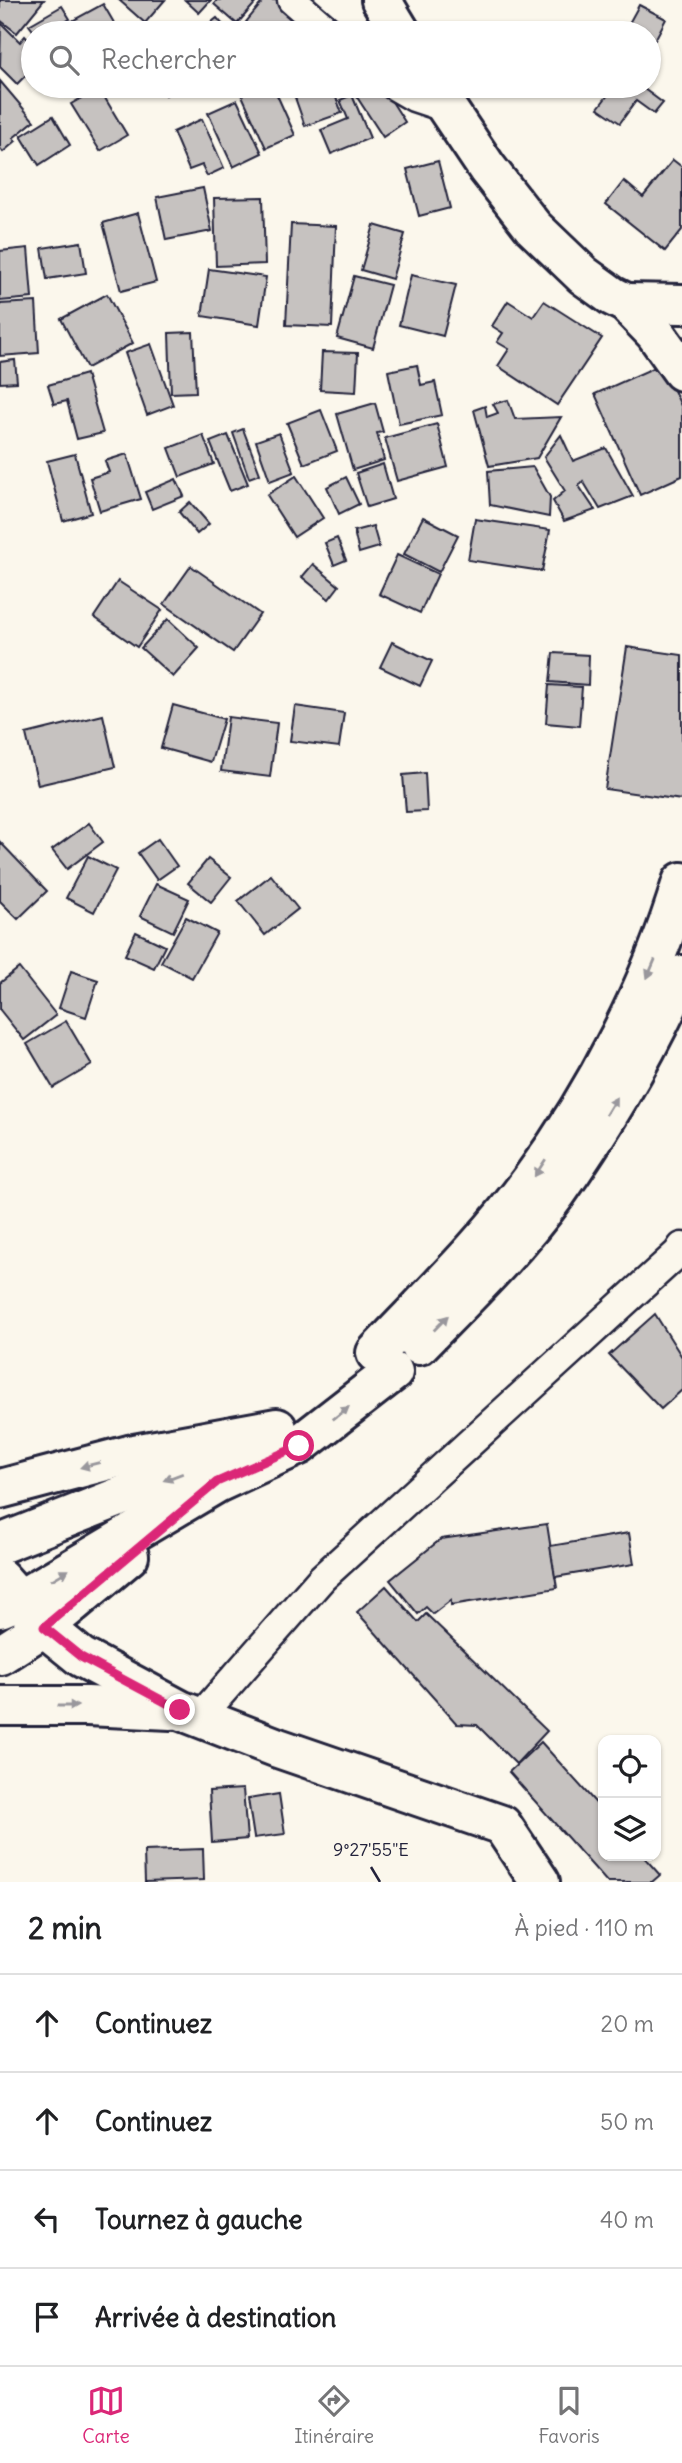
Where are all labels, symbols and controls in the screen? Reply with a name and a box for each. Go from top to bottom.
search box [21,21,661,98]
icon: search [45,41,83,79]
text: Rechercher [101,43,237,76]
one-way arrow [645,959,656,980]
one-way arrow [605,1097,618,1116]
one-way arrow [534,1158,547,1177]
one-way arrow [433,1315,449,1331]
one-way arrow [331,1405,349,1420]
route start [283,1430,314,1461]
one-way arrow [80,1461,101,1471]
one-way arrow [162,1472,183,1483]
one-way arrow [50,1569,69,1581]
route end [164,1694,195,1725]
one-way arrow [57,1700,79,1712]
map controls [598,1735,661,1861]
button: locate [598,1735,661,1798]
button: layers [598,1798,661,1861]
text: 9°27'55"E [333,1838,409,1861]
text: 2 min [28,1909,102,1947]
text: À pied · 110 m [514,1913,654,1942]
icon: ahead [28,2004,66,2042]
text: Continuez [95,2007,212,2040]
text: 20 m [601,2009,654,2038]
icon: ahead [28,2102,66,2140]
text: Continuez [95,2105,212,2138]
text: 50 m [600,2107,654,2136]
icon: left [28,2200,66,2238]
text: Tournez à gauche [95,2203,303,2236]
text: 40 m [600,2205,654,2234]
icon: arrive [28,2298,66,2336]
text: Arrivée à destination [95,2301,336,2334]
tab: Carte [82,2382,130,2448]
tab: Itinéraire [294,2382,374,2448]
tab: Favoris [538,2382,600,2448]

